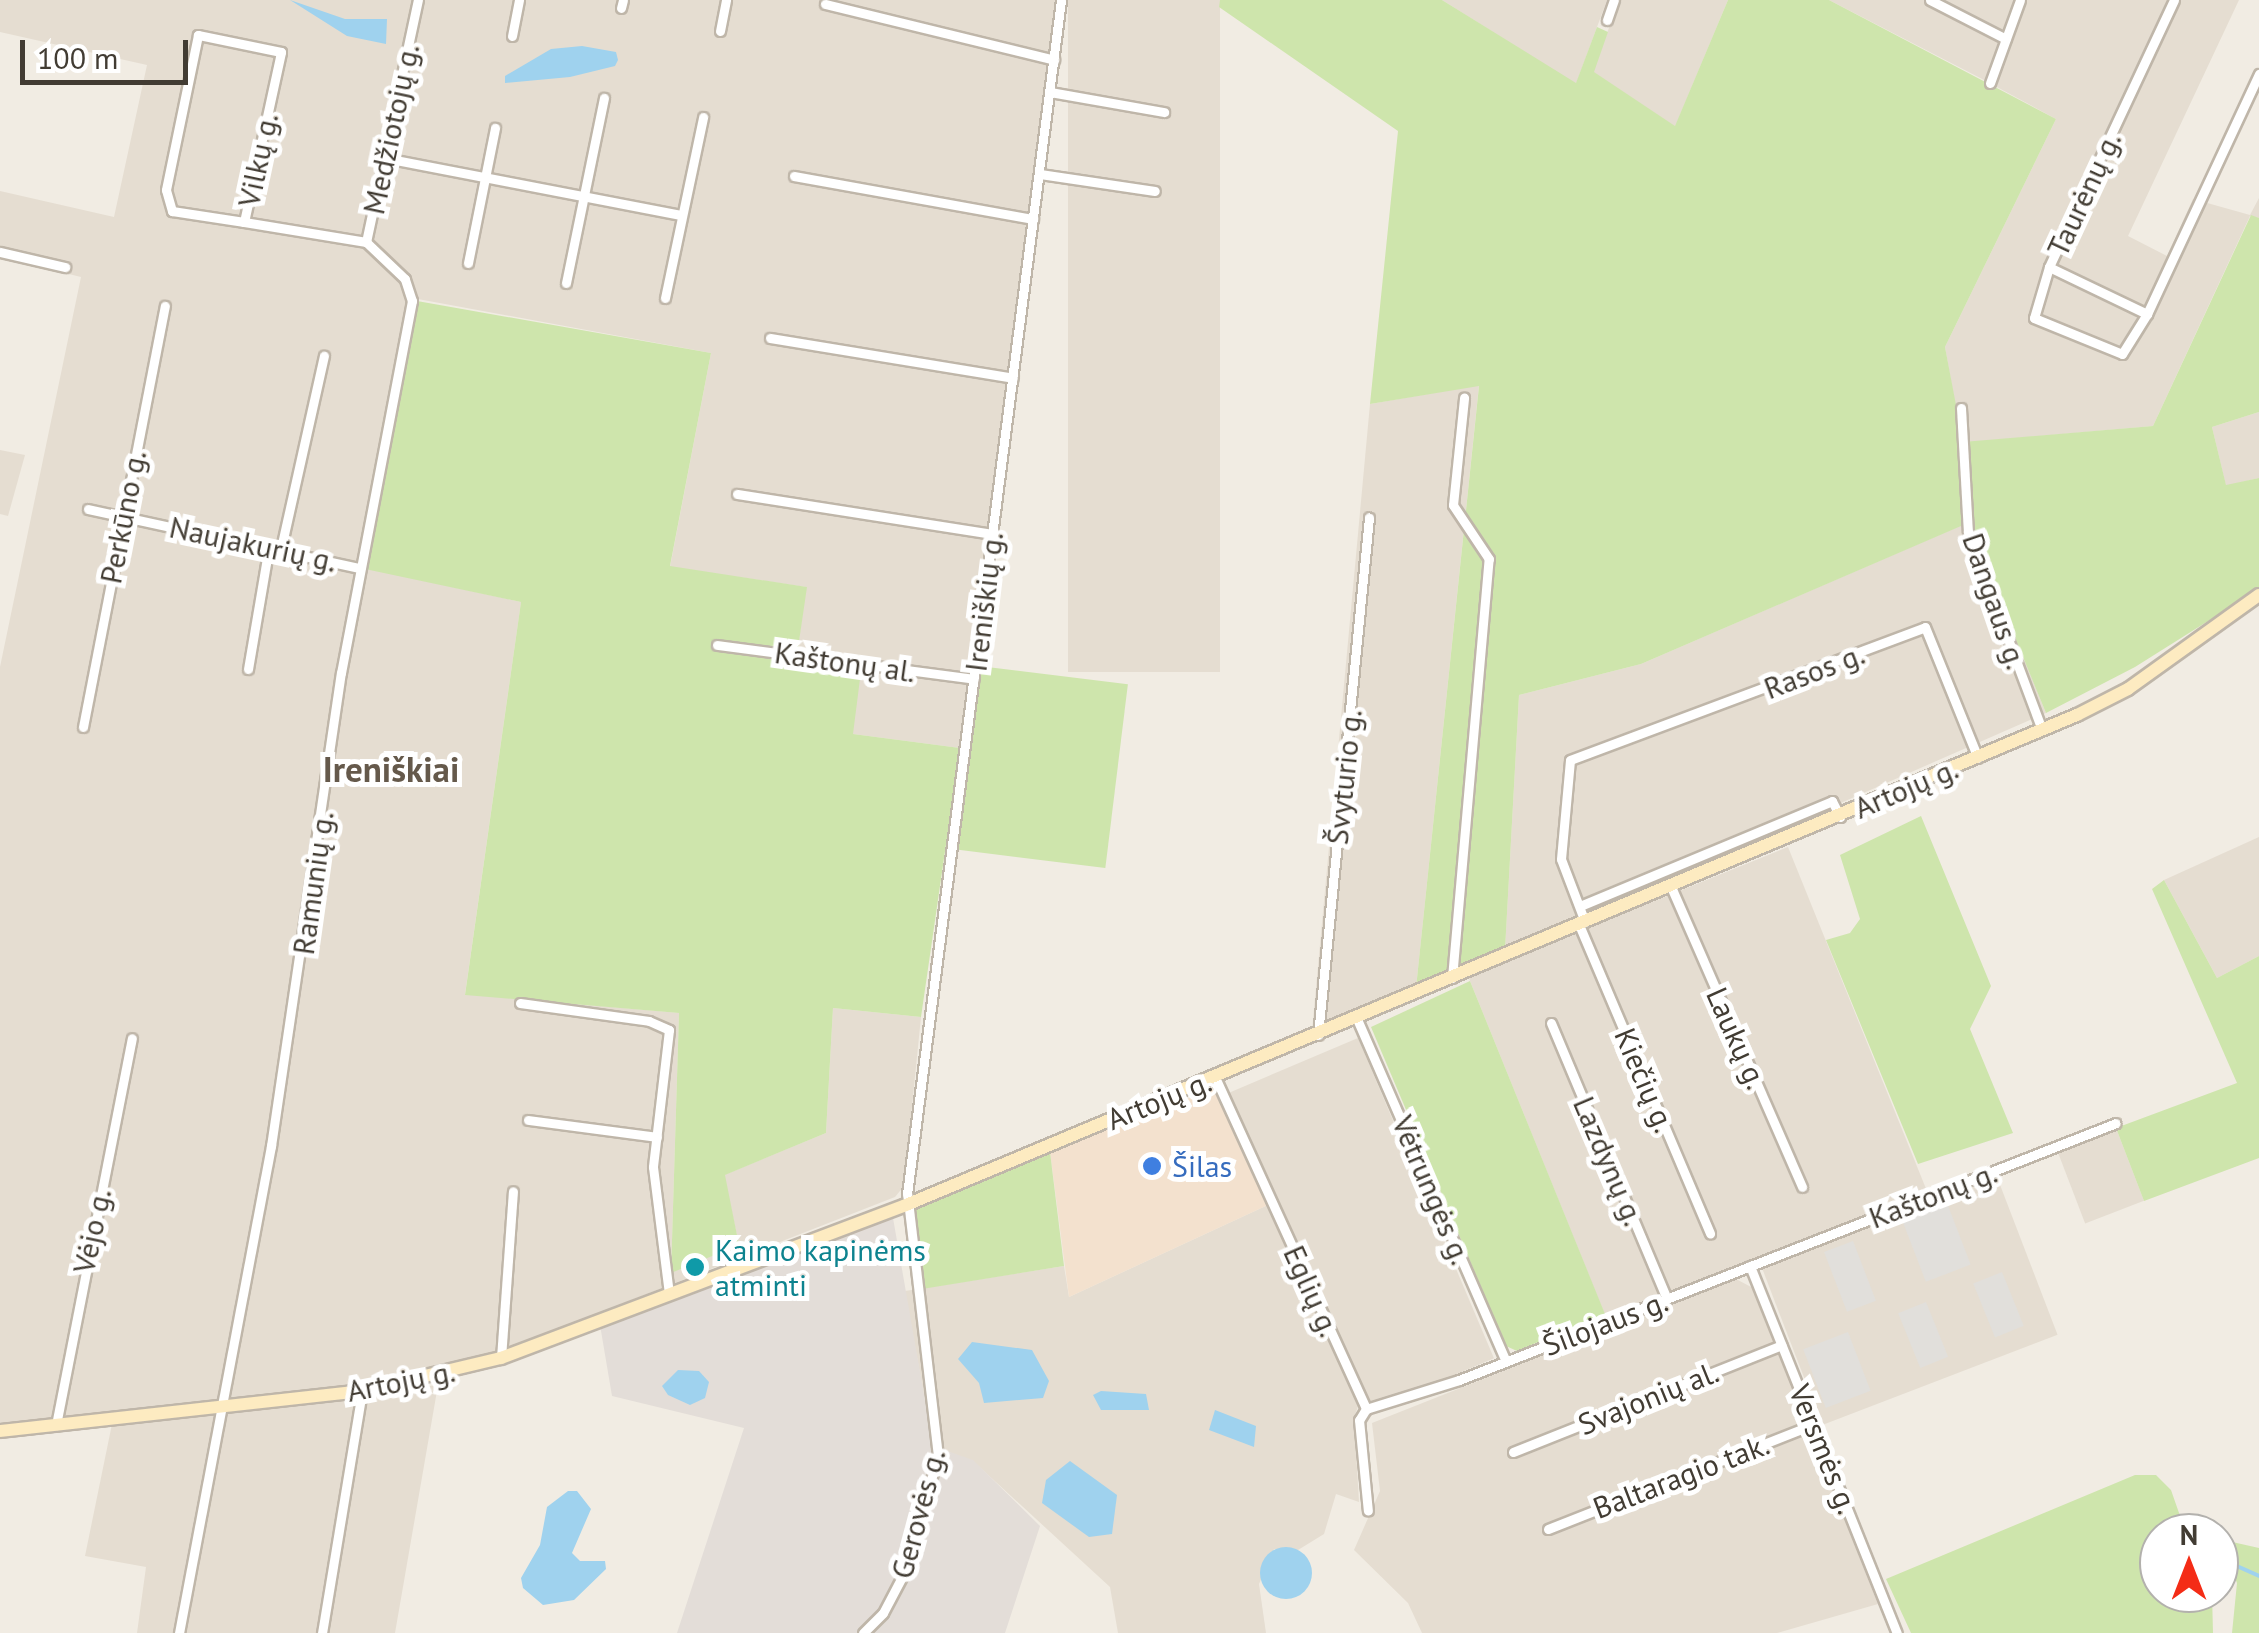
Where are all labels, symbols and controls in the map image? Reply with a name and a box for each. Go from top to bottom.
scale bar [25,20,192,82]
text: 100 m [37,38,118,77]
street label: Medžiotojų g. [355,41,427,217]
street label: Vilkų g. [231,110,285,210]
street label: Taurėnų g. [2040,126,2128,262]
street label: Perkūno g. [92,447,154,587]
street label: Naujakurių g. [166,509,340,579]
street label: Dangaus g. [1955,528,2035,674]
street label: Ireniškių g. [958,530,1010,674]
street label: Kaštonų al. [772,634,918,690]
street label: Rasos g. [1759,636,1869,706]
street label: Švyturio g. [1319,708,1369,846]
district label: Ireniškiai [323,748,459,790]
street label: Artojų g. [1849,750,1963,826]
street label: Ramunių g. [285,809,341,957]
street label: Laukų g. [1699,982,1775,1094]
street label: Kiečių g. [1607,1023,1683,1137]
street label: Artojų g. [1102,1063,1216,1137]
street label: Lazdynų g. [1566,1091,1652,1231]
street label: Vėtrungės g. [1385,1110,1479,1270]
place label: Šilas [1172,1148,1232,1184]
street label: Kaštonų g. [1864,1154,2002,1236]
marker: Šilas [1141,1155,1163,1177]
street label: Vėjo g. [66,1186,118,1276]
place label: Kaimo kapinėms atminti [715,1232,926,1302]
street label: Eglių g. [1276,1240,1348,1342]
marker: Kaimo kapinėms atminti [684,1256,706,1278]
street label: Šilojaus g. [1537,1283,1673,1363]
street label: Artojų g. [344,1353,458,1409]
street label: Svajonių al. [1573,1354,1723,1442]
street label: Versmės g. [1782,1379,1866,1519]
street label: Baltaragio tak. [1588,1426,1774,1526]
street label: Gerovės g. [884,1446,952,1582]
north arrow [2139,1513,2239,1613]
text: N [2180,1516,2198,1553]

